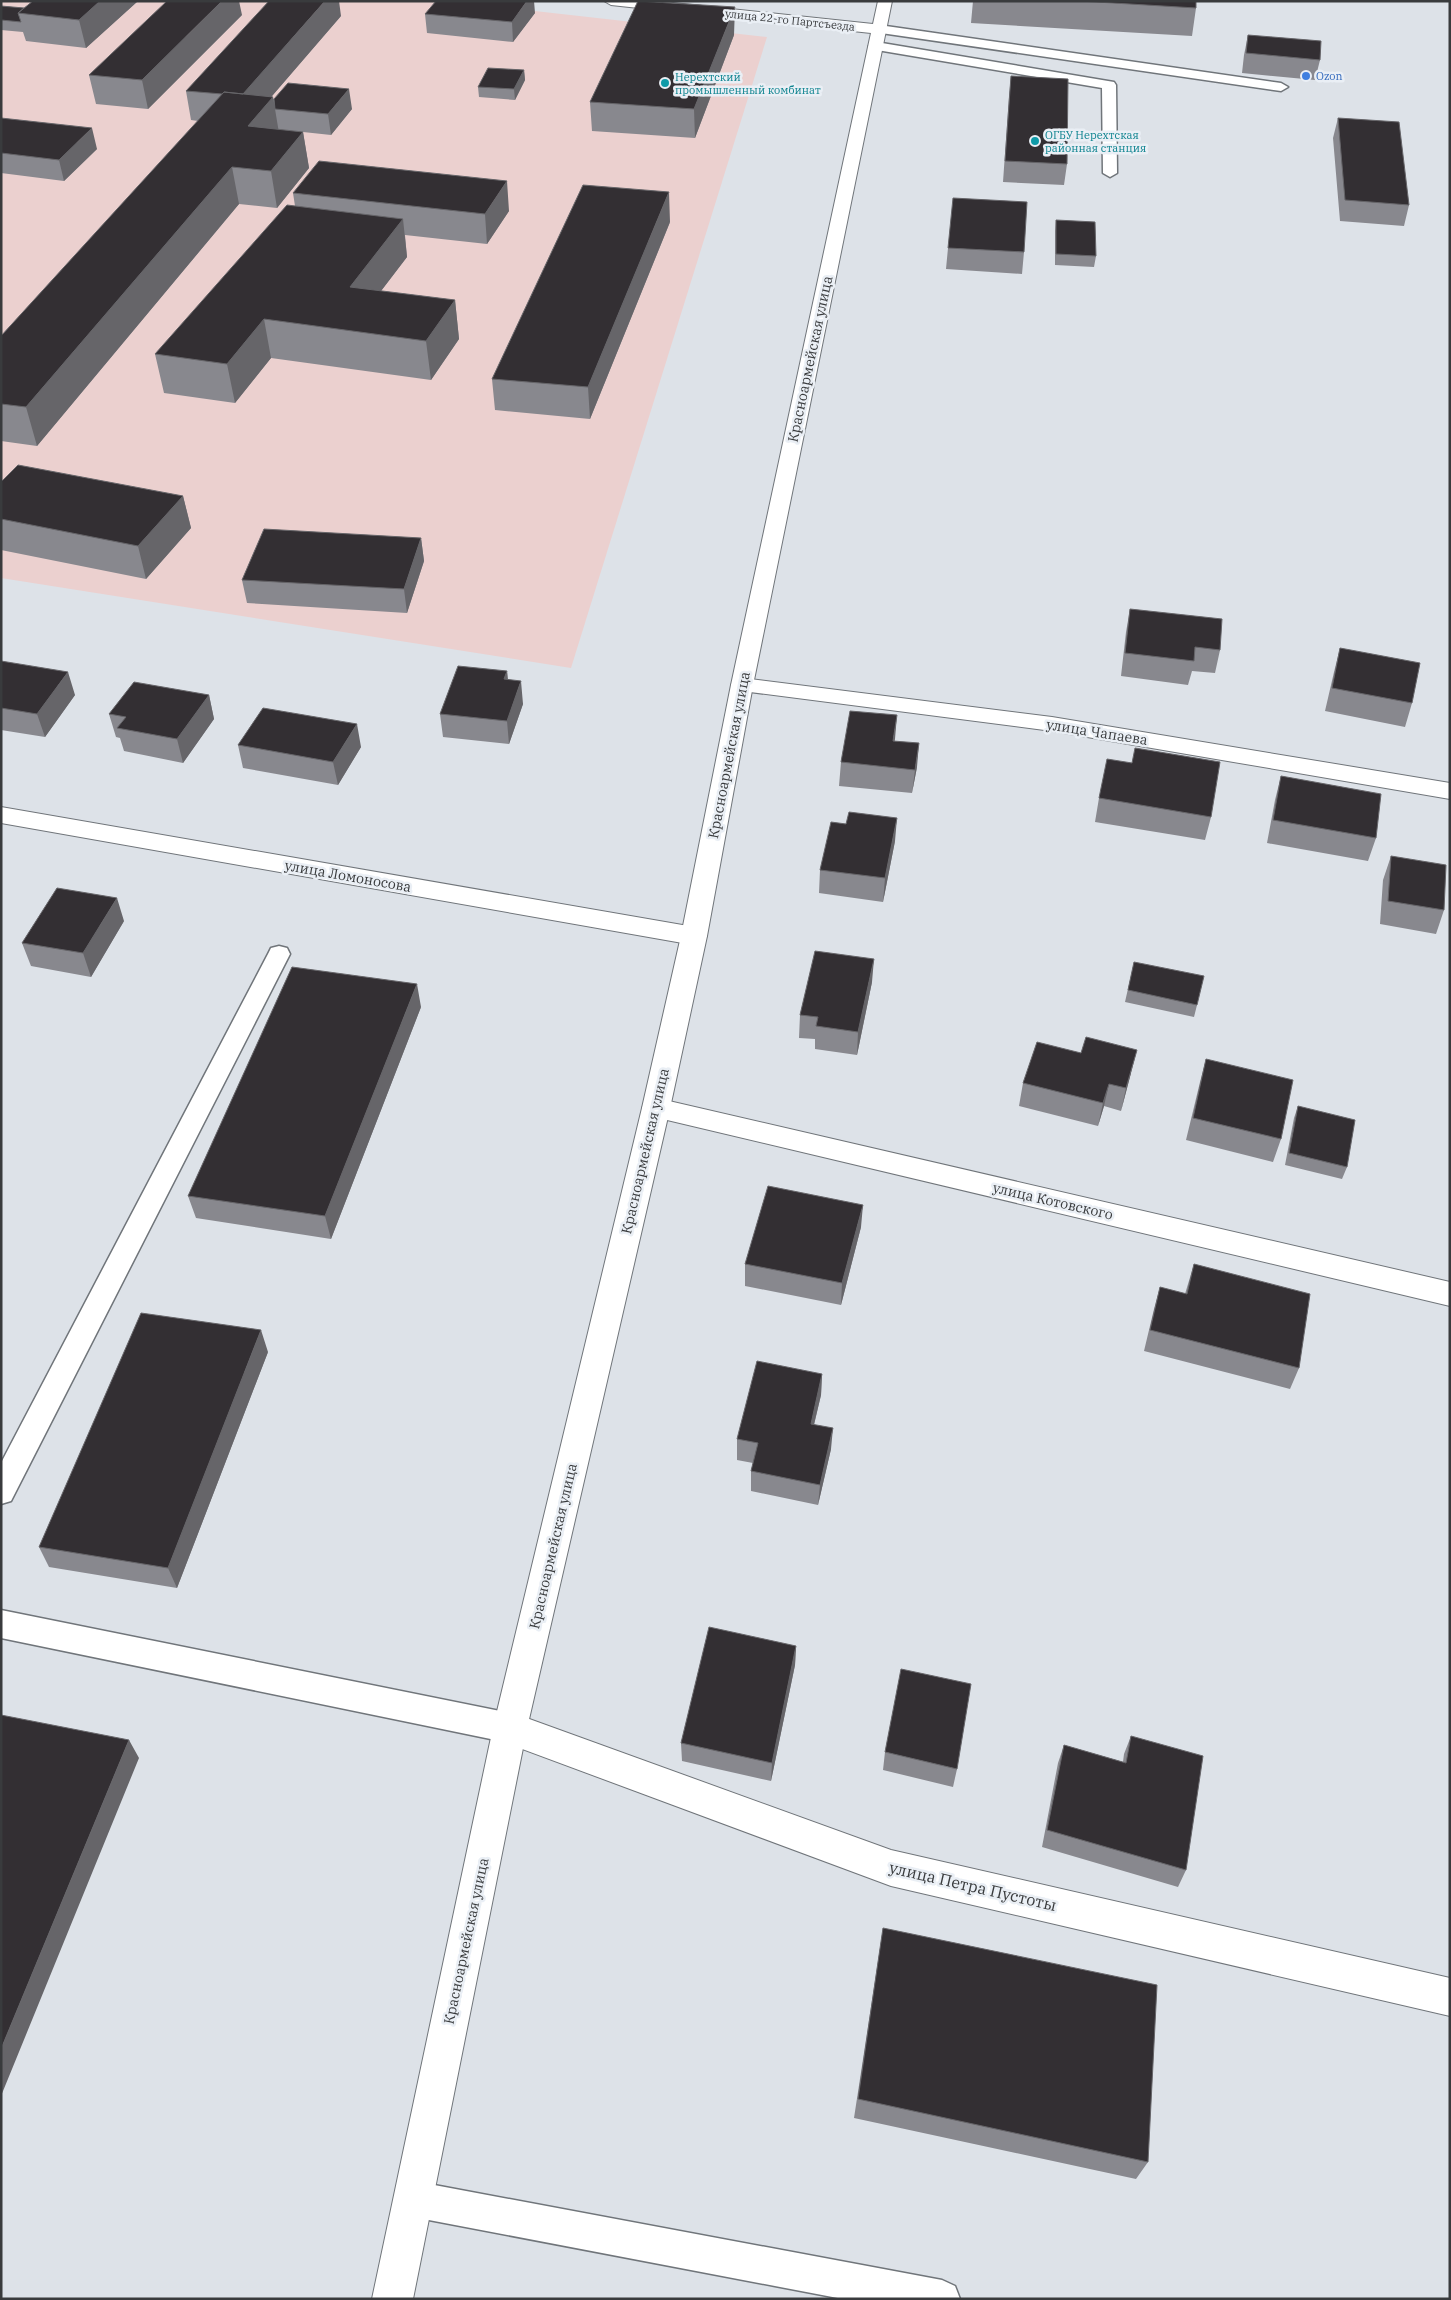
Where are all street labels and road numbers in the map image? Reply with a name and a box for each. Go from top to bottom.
street label: улица 22-го Партсъезда [724,6,856,34]
street label: Красноармейская улица [784,274,837,444]
street label: Красноармейская улица [704,670,754,840]
street label: улица Чапаева [1045,715,1149,749]
street label: улица Ломоносова [283,856,413,896]
street label: Красноармейская улица [617,1066,673,1236]
street label: улица Котовского [991,1178,1115,1224]
street label: Красноармейская улица [525,1461,581,1631]
street label: Красноармейская улица [440,1856,493,2026]
street label: улица Петра Пустоты [887,1857,1059,1915]

